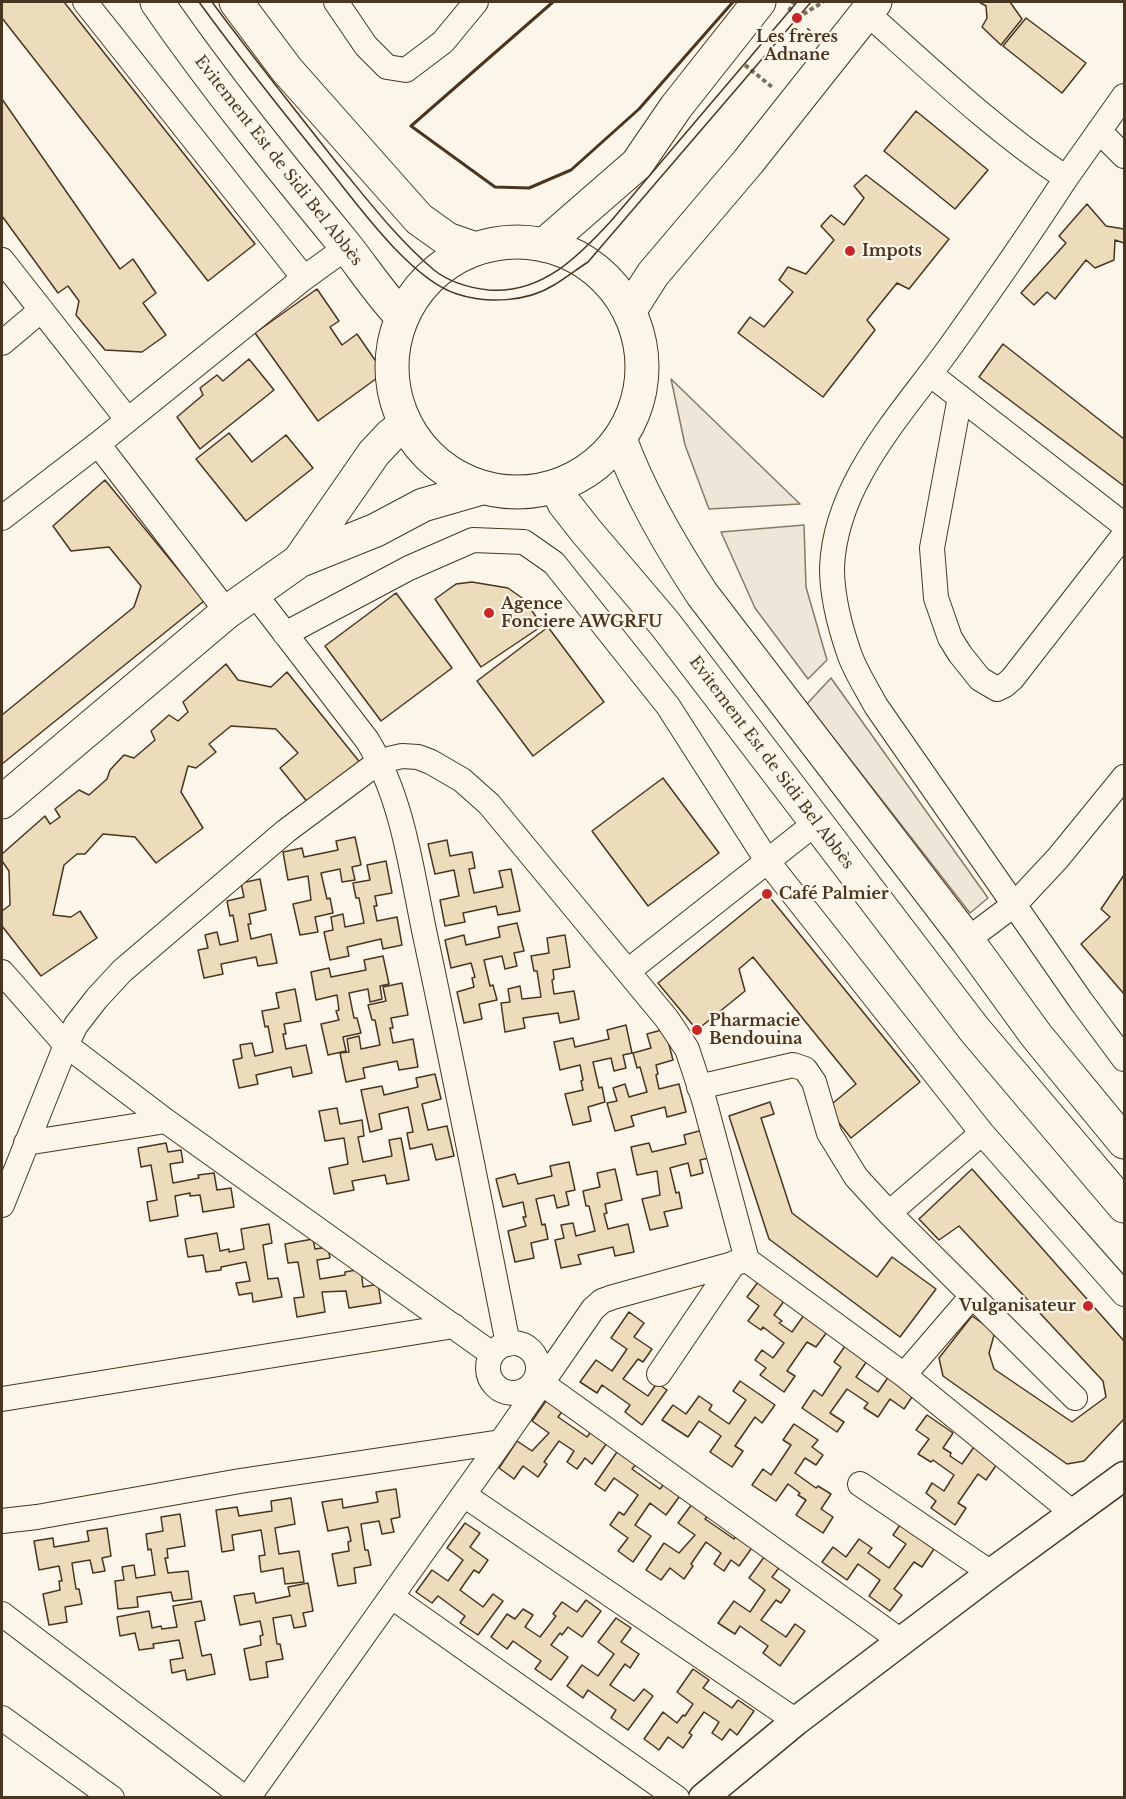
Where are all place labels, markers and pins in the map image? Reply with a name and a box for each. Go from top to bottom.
marker: Les frères Adnane [790,11,804,25]
place label: Les frères Adnane [756,27,838,65]
place label: Impots [862,241,922,261]
marker: Impots [843,244,857,258]
place label: Agence Fonciere AWGRFU [501,594,662,632]
marker: Agence Fonciere AWGRFU [482,606,496,620]
place label: Café Palmier [779,884,889,904]
marker: Café Palmier [760,887,774,901]
place label: Pharmacie Bendouina [709,1011,802,1049]
marker: Pharmacie Bendouina [690,1023,704,1037]
place label: Vulganisateur [959,1296,1076,1316]
marker: Vulganisateur [1081,1299,1095,1313]

